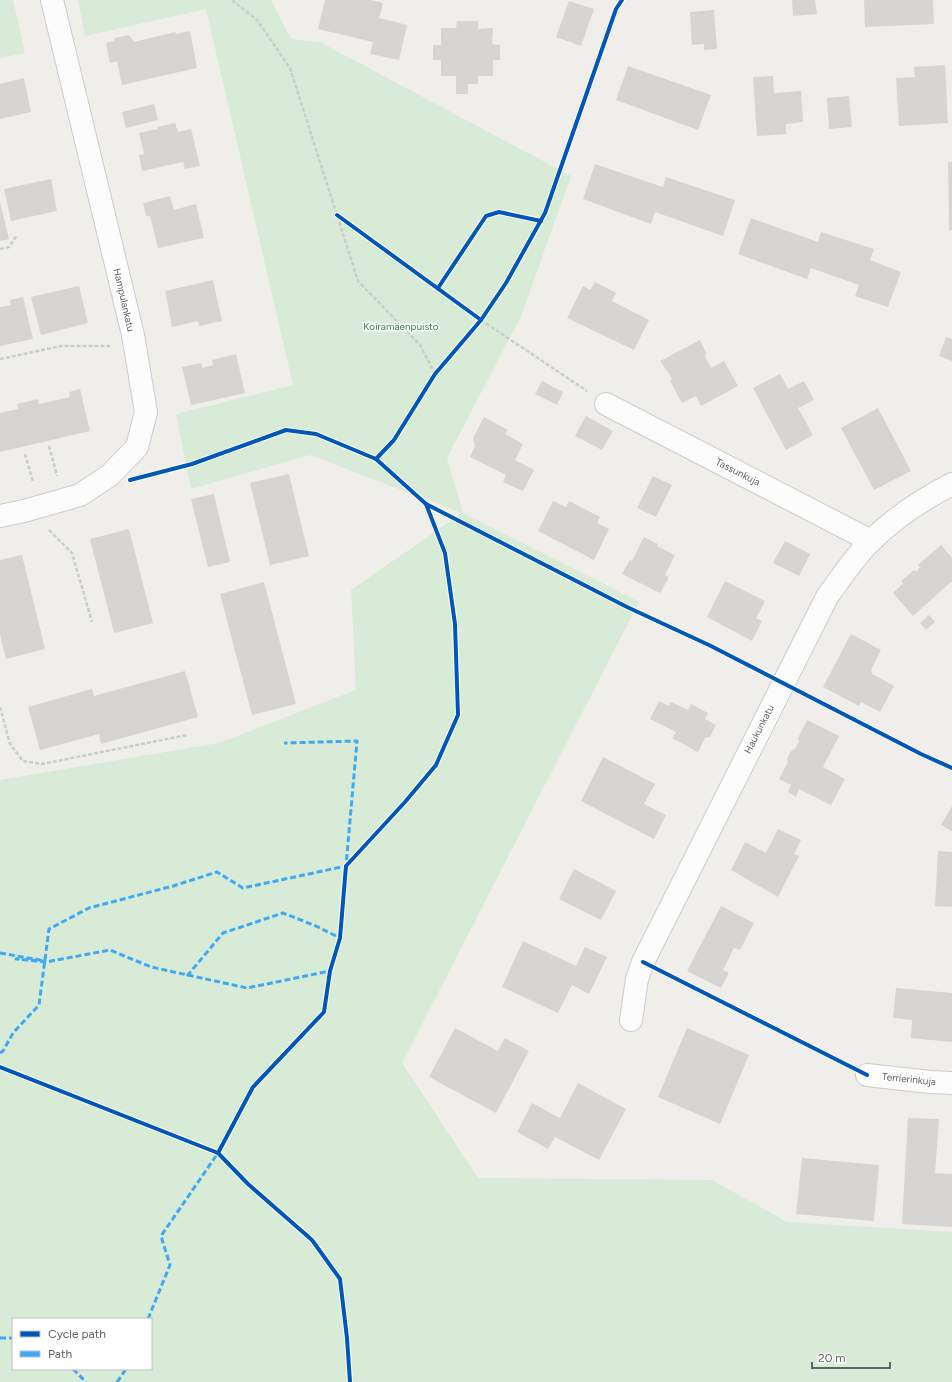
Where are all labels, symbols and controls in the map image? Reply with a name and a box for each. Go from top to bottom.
street label: Hampulankatu [110,267,138,333]
park label: Koiramäenpuisto [363,320,439,333]
street label: Tassunkuja [713,455,763,489]
street label: Haukunkatu [741,702,777,756]
street label: Terrierinkuja [881,1070,937,1088]
legend [12,1318,152,1370]
text: Cycle path [48,1327,106,1341]
scale bar [812,1344,890,1370]
text: Path [48,1347,72,1361]
text: 20 m [818,1351,846,1365]

